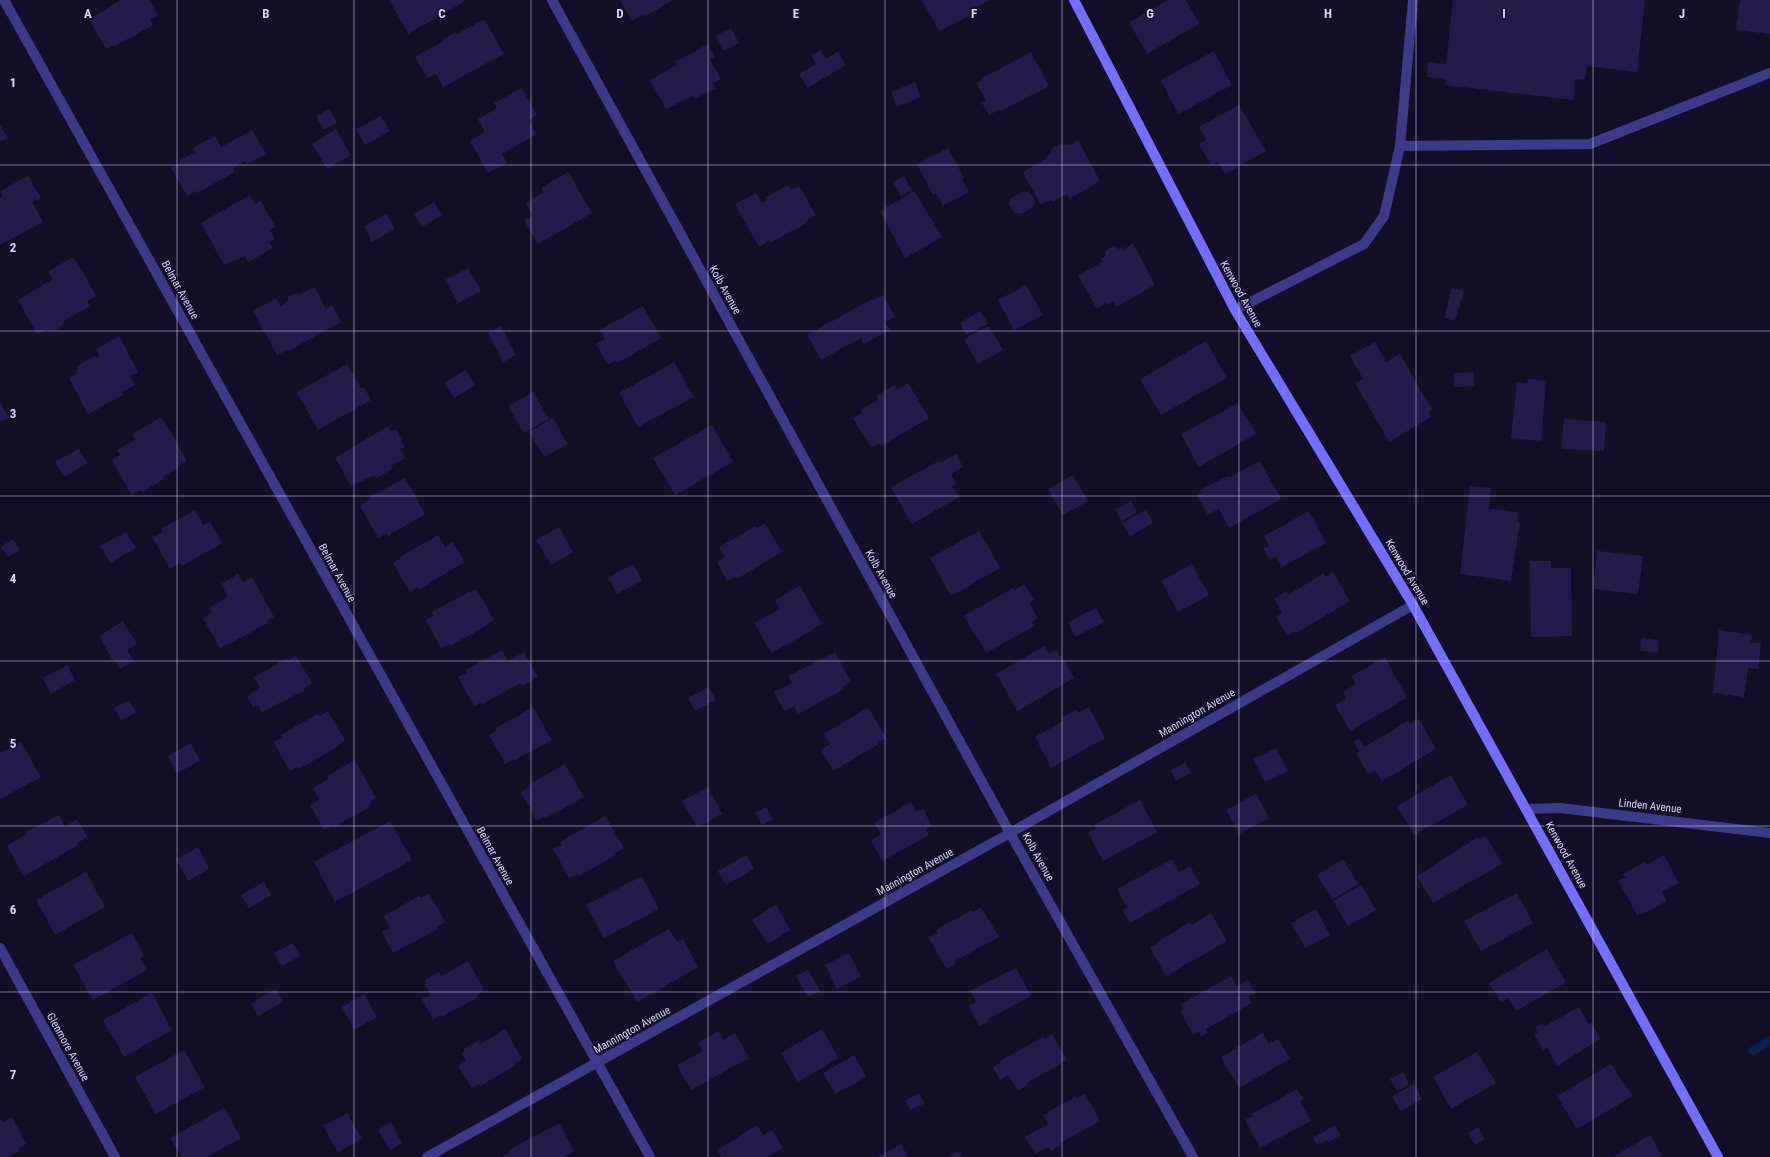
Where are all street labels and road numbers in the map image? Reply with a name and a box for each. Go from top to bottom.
street label: Kenwood Avenue [1217,258,1265,330]
street label: Belmar Avenue [159,259,201,321]
street label: Kolb Avenue [706,263,744,317]
street label: Kenwood Avenue [1382,537,1432,607]
street label: Belmar Avenue [316,542,358,604]
street label: Kolb Avenue [862,547,900,601]
street label: Mannington Avenue [1157,686,1237,740]
street label: Linden Avenue [1618,796,1682,816]
street label: Kenwood Avenue [1542,819,1590,891]
street label: Belmar Avenue [474,825,516,887]
street label: Kolb Avenue [1019,830,1057,884]
street label: Mannington Avenue [874,846,956,898]
street label: Mannington Avenue [591,1004,673,1056]
street label: Glenmore Avenue [44,1011,92,1083]

